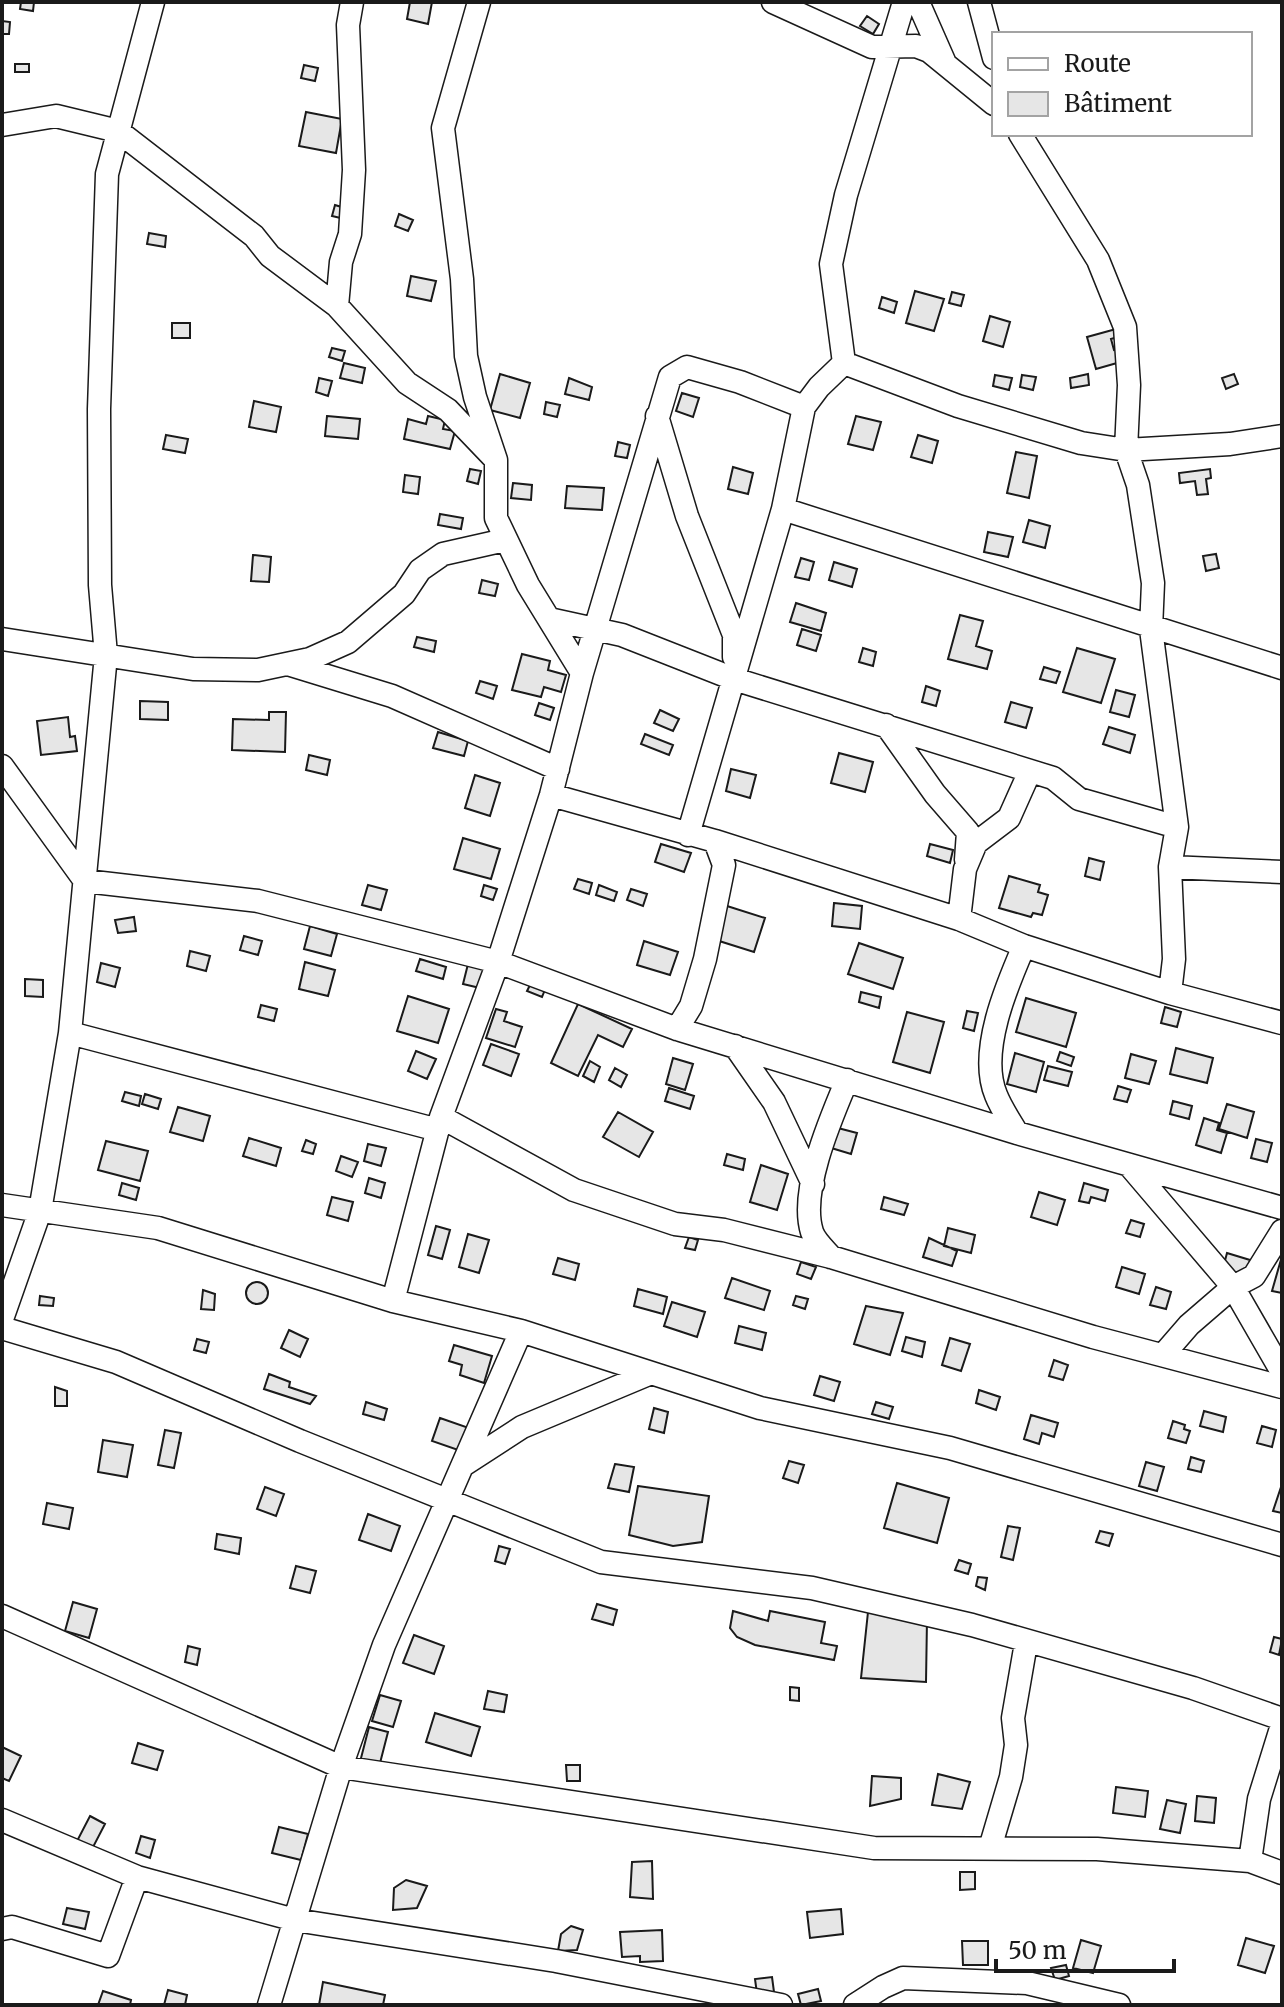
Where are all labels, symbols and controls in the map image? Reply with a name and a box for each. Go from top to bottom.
legend [992,32,1252,136]
text: Route [1064,48,1131,79]
text: Bâtiment [1064,88,1173,119]
scale bar [996,1923,1174,1973]
text: 50 m [1008,1935,1067,1966]

